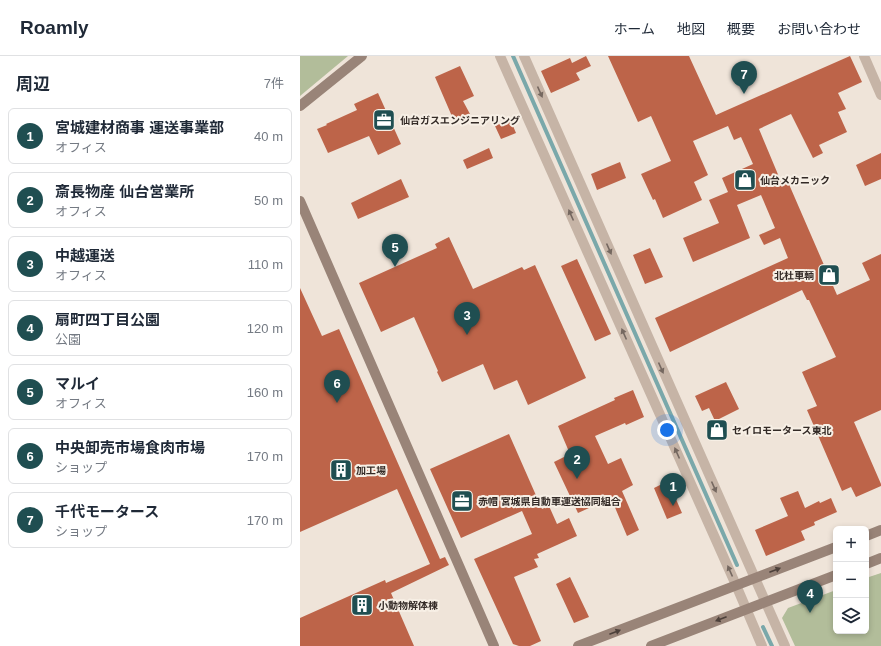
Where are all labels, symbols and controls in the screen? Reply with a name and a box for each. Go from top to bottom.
text: Roamly [20,17,89,38]
text: ホーム [613,21,655,37]
text: 地図 [677,21,705,37]
text: 概要 [727,21,755,37]
text: お問い合わせ [777,21,861,37]
pin: 7 [731,61,757,94]
text: 周辺 [16,75,50,94]
text: 7件 [264,76,284,91]
one-way arrow [537,86,543,98]
office icon: 仙台ガスエンジニアリング [371,107,397,133]
place label: 仙台ガスエンジニアリング [400,115,520,126]
text: 宮城建材商事 運送事業部 [55,119,224,136]
text: 1 [26,129,34,144]
text: 40 m [254,129,283,144]
text: オフィス [55,140,107,155]
shop icon: 仙台メカニック [732,167,758,193]
place label: 仙台メカニック [760,175,830,186]
text: 斎長物産 仙台営業所 [55,183,194,200]
text: 2 [26,193,34,208]
text: 50 m [254,193,283,208]
text: オフィス [55,204,107,219]
one-way arrow [568,210,574,221]
pin: 5 [382,234,408,267]
one-way arrow [606,243,612,255]
text: 中越運送 [55,247,115,264]
text: 3 [26,257,34,272]
text: 110 m [248,257,283,272]
shop icon: 北杜車輌 [816,262,842,288]
text: オフィス [55,268,107,283]
place label: 北杜車輌 [774,270,814,281]
pin: 3 [454,302,480,335]
text: 扇町四丁目公園 [55,311,160,328]
text: 4 [26,321,34,336]
text: 120 m [247,321,283,336]
one-way arrow [621,328,627,340]
text: 公園 [55,332,81,347]
one-way arrow [658,362,665,374]
pin: 6 [324,370,350,403]
text: マルイ [55,375,100,392]
text: 5 [26,385,34,400]
text: 160 m [247,385,283,400]
text: オフィス [55,396,107,411]
shop icon: セイロモータース東北 [704,417,730,443]
your location [657,420,677,440]
place label: セイロモータース東北 [732,425,832,436]
text: 中央卸売市場食肉市場 [55,439,205,456]
pin: 2 [564,446,590,479]
one-way arrow [674,447,680,458]
text: 6 [26,449,34,464]
text: 170 m [247,449,283,464]
building icon: 加工場 [328,457,354,483]
text: ショップ [55,460,107,475]
place label: 加工場 [356,465,386,476]
pin: 1 [660,473,686,506]
one-way arrow [711,481,717,493]
office icon: 赤帽 宮城県自動車運送協同組合 [449,488,475,514]
place label: 赤帽 宮城県自動車運送協同組合 [478,496,621,507]
text: 千代モータース [55,503,159,520]
text: 7 [26,513,34,528]
text: 170 m [247,513,283,528]
text: ショップ [55,524,107,539]
map controls [833,526,869,634]
button: + [833,526,869,562]
button: − [833,562,869,598]
one-way arrow [727,566,733,577]
one-way arrow [770,567,782,573]
pin: 4 [797,580,823,613]
building icon: 小動物解体棟 [349,592,375,618]
button: layers [833,598,869,634]
place label: 小動物解体棟 [378,600,438,611]
one-way arrow [715,617,727,623]
one-way arrow [609,628,621,634]

